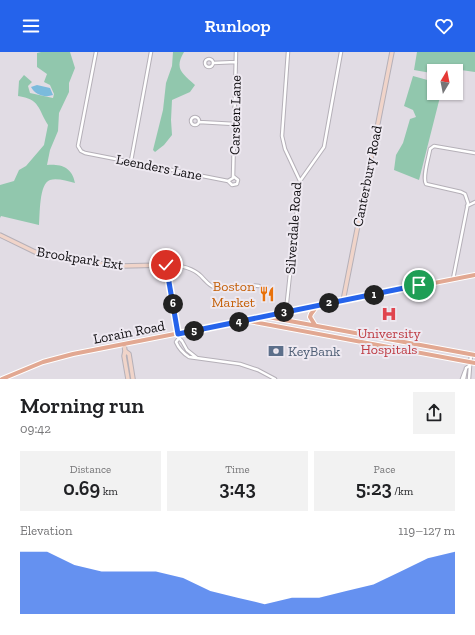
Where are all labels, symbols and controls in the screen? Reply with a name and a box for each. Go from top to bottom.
icon: menu [20,15,42,37]
text: Runloop [204,15,271,37]
icon: heart [433,15,455,37]
north arrow [427,64,463,100]
map controls [427,64,463,100]
street label: Carsten Lane [226,75,245,155]
street label: Canterbury Road [349,124,386,228]
street label: Leenders Lane [114,151,204,184]
street label: Silverdale Road [282,181,305,275]
street label: Brookpark Ext [35,243,125,274]
pin [149,248,183,282]
icon: check [155,254,177,276]
pin [402,268,436,302]
icon: arrive [408,274,430,296]
place label: Boston Market [211,278,256,311]
restaurant icon: Boston Market [258,285,276,303]
pin: 1 [364,285,384,305]
text: 1 [372,288,376,301]
pin: 2 [319,293,339,313]
pin: 6 [163,294,183,314]
text: 2 [326,296,332,309]
text: 6 [170,297,176,310]
pin: 3 [274,302,294,322]
text: 3 [281,305,287,318]
hospital icon: University Hospitals [380,305,398,323]
pin: 4 [229,312,249,332]
text: 4 [236,315,242,328]
street label: Lorain Road [92,317,167,348]
pin: 5 [184,321,204,341]
text: 5 [191,324,197,337]
place label: University Hospitals [357,325,421,358]
bank icon: KeyBank [267,342,285,360]
place label: KeyBank [288,343,341,360]
text: Morning run [20,392,144,419]
button: share [413,392,455,434]
text: 09:42 [20,421,51,436]
text: Distance [70,463,111,476]
text: Time [225,463,250,476]
text: Pace [374,463,395,476]
text: 0.69 [63,476,100,500]
text: 3:43 [219,476,256,500]
text: 5:23 [356,476,392,500]
text: km [100,485,118,498]
text: /km [392,485,413,498]
text: Elevation [20,523,72,538]
text: 119–127 m [398,523,455,538]

